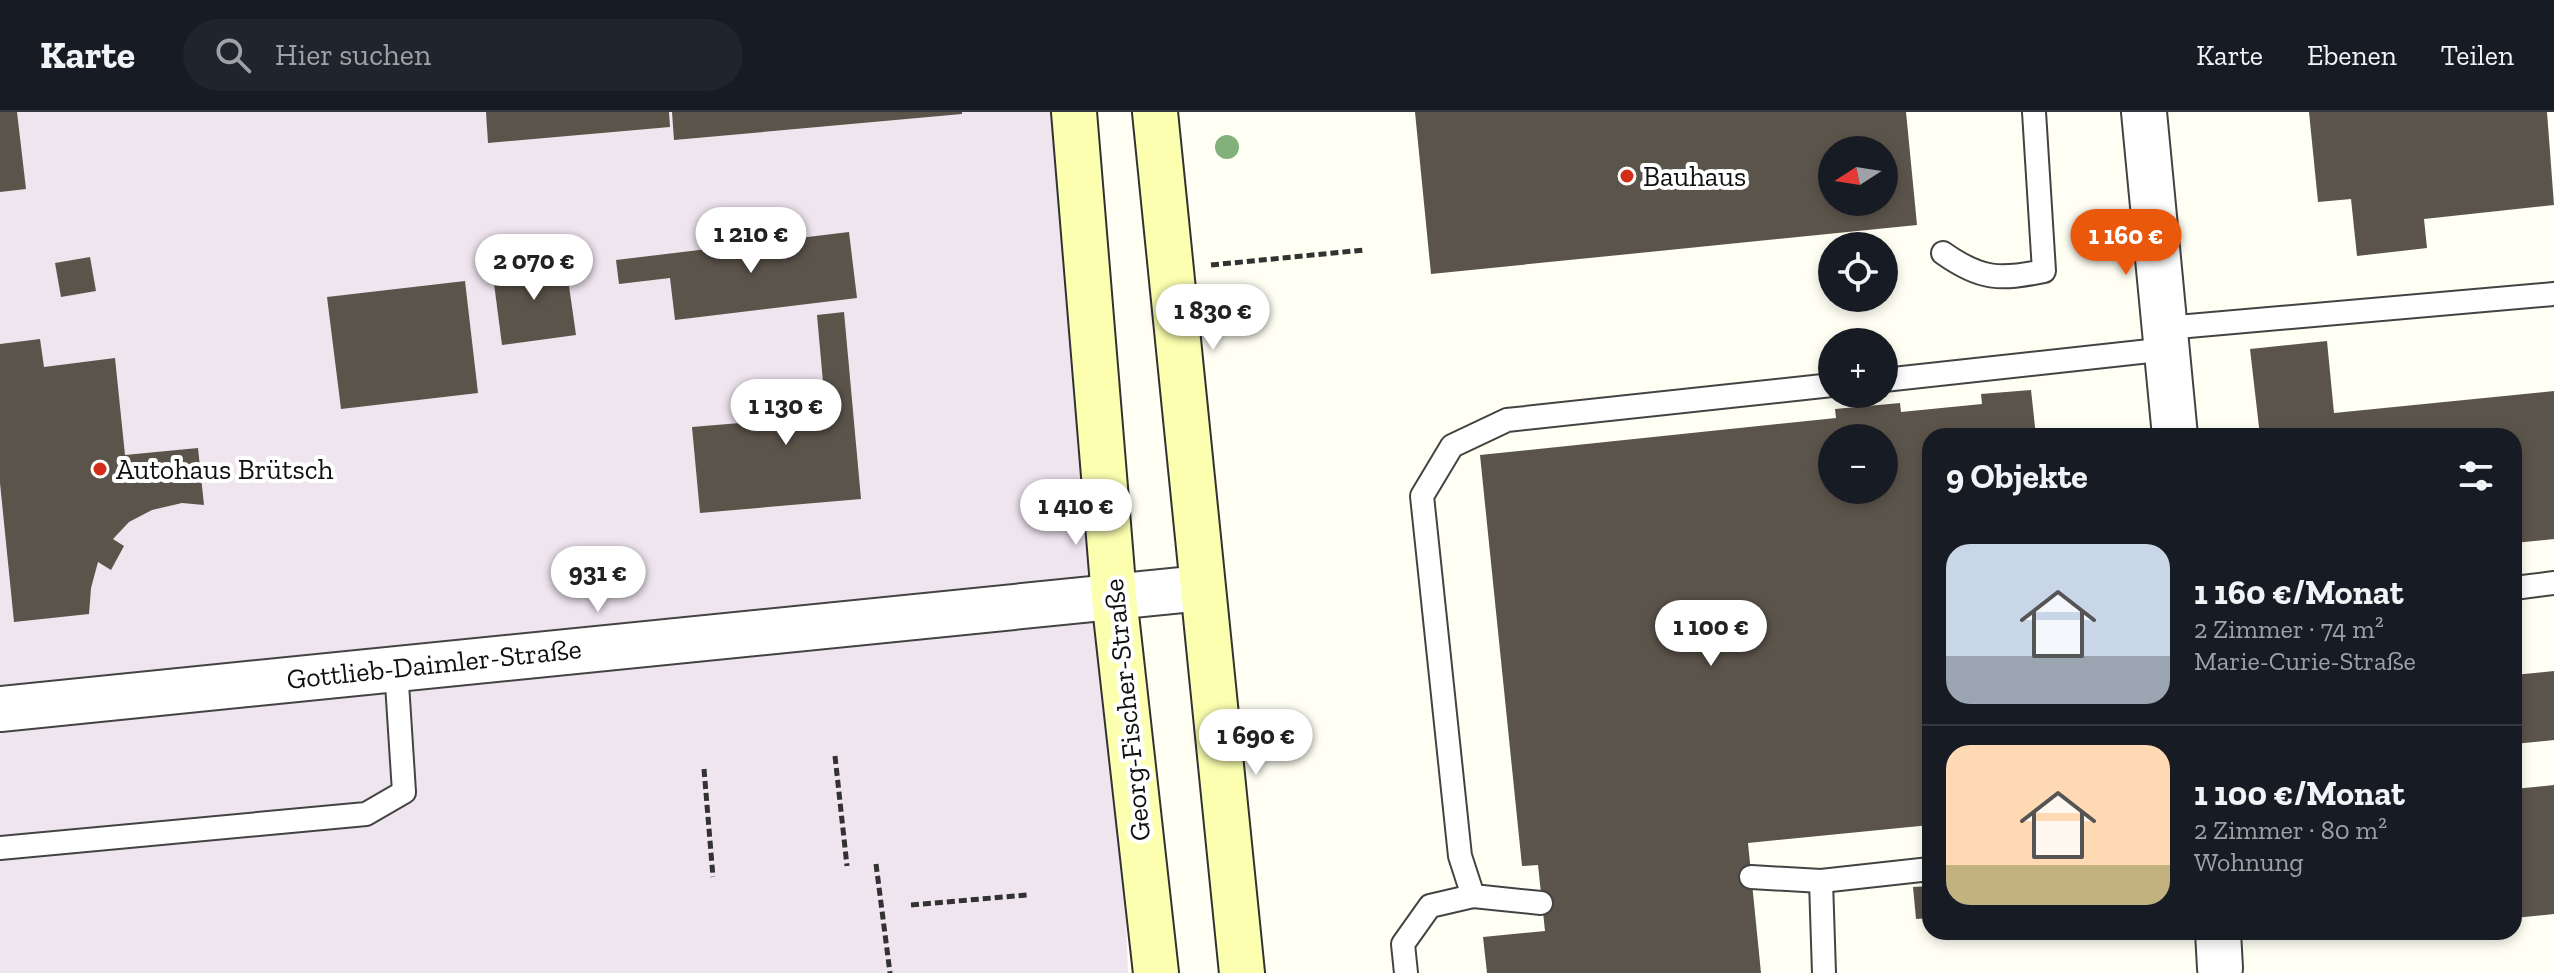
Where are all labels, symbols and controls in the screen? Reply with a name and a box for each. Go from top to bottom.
search box [183,19,743,91]
text: Karte [40,32,135,78]
icon: search [211,33,255,77]
text: Hier suchen [275,37,431,73]
text: Karte [2196,39,2263,72]
text: Ebenen [2307,39,2397,72]
text: Teilen [2441,39,2514,72]
north arrow [1818,136,1898,216]
map controls [1818,136,1898,504]
place label: Bauhaus [1643,160,1746,193]
marker: Bauhaus [1618,167,1636,185]
pin: 1 210 € [677,207,825,275]
pin: 1 160 € [2052,209,2200,277]
text: 1 210 € [713,217,789,249]
text: 1 160 € [2088,219,2164,251]
button: locate [1818,232,1898,312]
pin: 2 070 € [460,234,608,302]
text: 2 070 € [493,244,575,276]
pin: 1 830 € [1139,284,1287,352]
text: 1 830 € [1174,294,1252,326]
button: + [1818,328,1898,408]
pin: 1 130 € [712,379,860,447]
text: 1 130 € [749,389,823,421]
button: − [1818,424,1898,504]
place label: Autohaus Brütsch [116,453,334,486]
icon: filters [2454,454,2498,498]
text: 9 Objekte [1946,456,2088,497]
marker: Autohaus Brütsch [91,460,109,478]
pin: 1 410 € [1002,479,1150,547]
text: 1 410 € [1038,489,1114,521]
pin: 931 € [542,546,654,614]
text: 931 € [569,556,627,588]
text: 1 160 €/Monat [2194,572,2404,613]
icon: home [2010,576,2106,672]
street label: Georg-Fischer-Straße [1097,577,1157,843]
pin: 1 100 € [1637,600,1785,668]
text: 1 100 € [1673,610,1749,642]
text: 2 Zimmer · 74 m² [2194,613,2384,645]
street label: Gottlieb-Daimler-Straße [285,632,583,696]
text: Marie-Curie-Straße [2194,645,2416,677]
pin: 1 690 € [1182,709,1330,777]
text: 1 690 € [1217,719,1295,751]
text: 1 100 €/Monat [2194,773,2405,814]
icon: home [2010,777,2106,873]
text: 2 Zimmer · 80 m² [2194,814,2387,846]
text: Wohnung [2194,846,2304,878]

